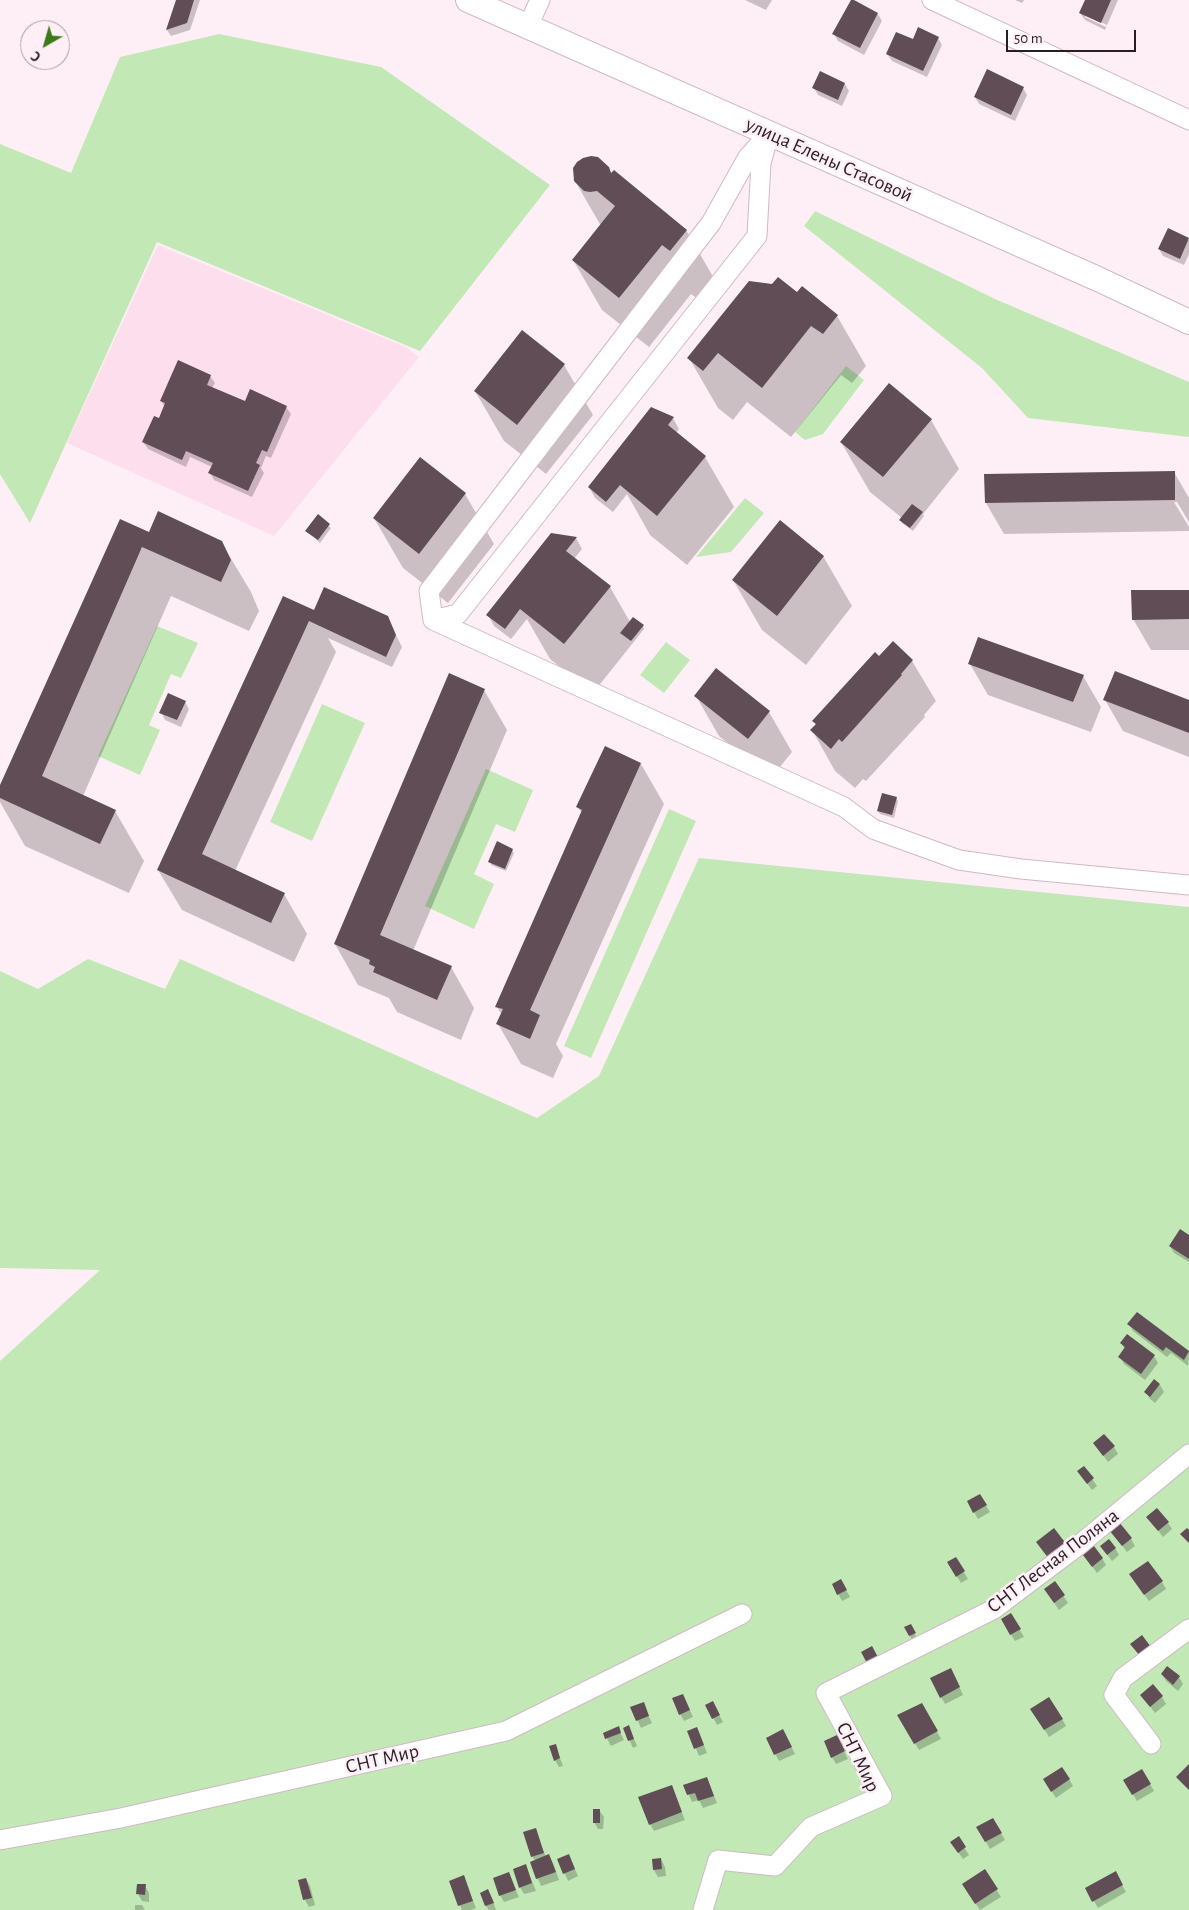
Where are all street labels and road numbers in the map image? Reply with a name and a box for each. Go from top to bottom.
street label: улица Елены Стасовой [742,112,916,208]
street label: СНТ Лесная Поляна [982,1504,1124,1618]
street label: СНТ Мир [831,1718,885,1796]
street label: СНТ Мир [343,1739,421,1779]

